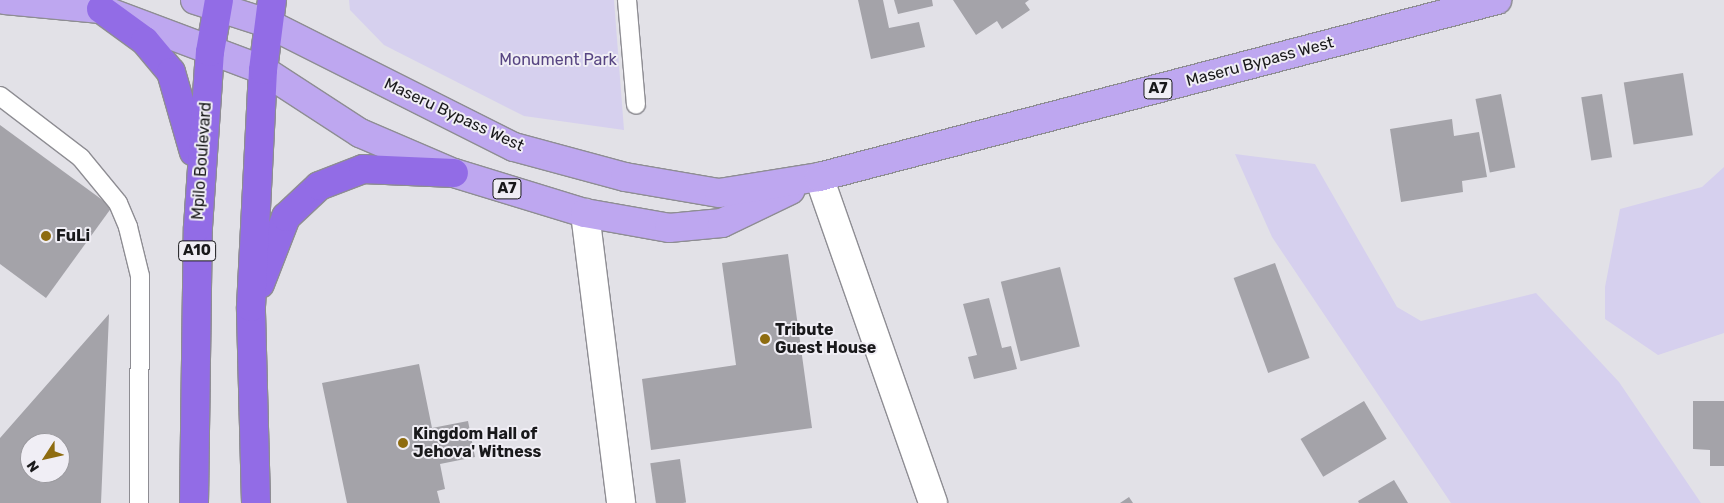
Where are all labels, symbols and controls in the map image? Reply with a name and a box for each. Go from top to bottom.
street label: Maseru Bypass West [1184,33,1336,91]
park label: Monument Park [499,50,617,70]
street label: Maseru Bypass West [381,74,527,156]
road number: A7 [1143,76,1173,102]
street label: Mpilo Boulevard [188,101,216,221]
road number: A7 [492,176,522,202]
place label: FuLi [56,226,90,246]
marker: FuLi [40,230,52,242]
road number: A10 [177,238,217,264]
place label: Tribute Guest House [775,320,876,358]
marker: Tribute Guest House [759,333,771,345]
place label: Kingdom Hall of Jehova' Witness [413,424,541,462]
north arrow [20,433,70,483]
marker: Kingdom Hall of Jehova' Witness [397,437,409,449]
text: N [23,457,43,475]

